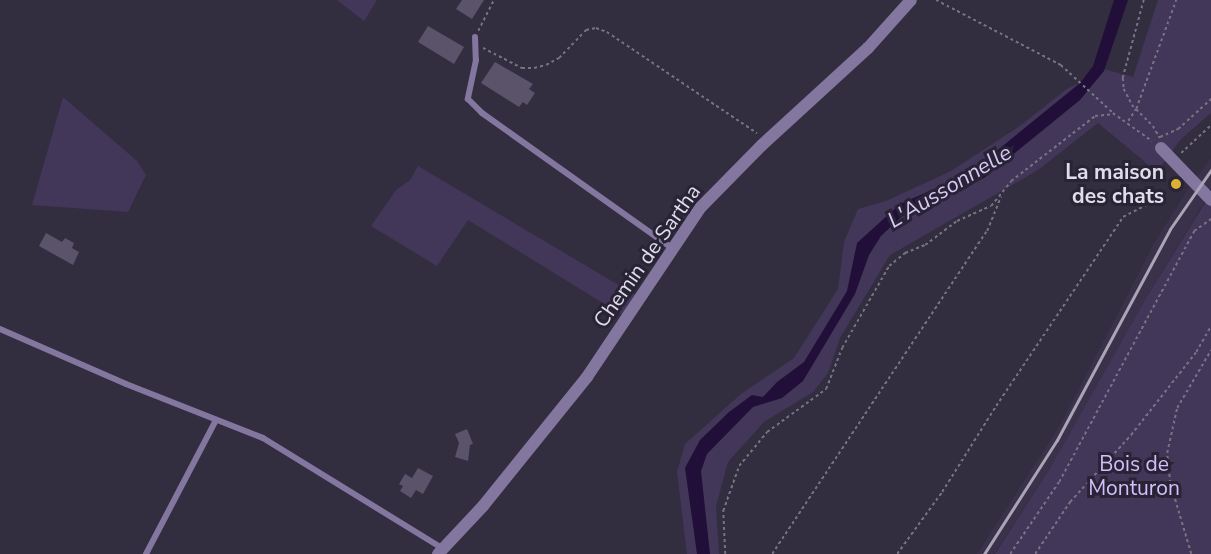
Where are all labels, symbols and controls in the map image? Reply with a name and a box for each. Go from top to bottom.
water label: L'Aussonnelle [883,140,1017,234]
place label: La maison des chats [1065,159,1164,209]
marker: La maison des chats [1169,177,1183,191]
street label: Chemin de Sartha [588,180,706,332]
park label: Bois de Monturon [1088,451,1180,501]

